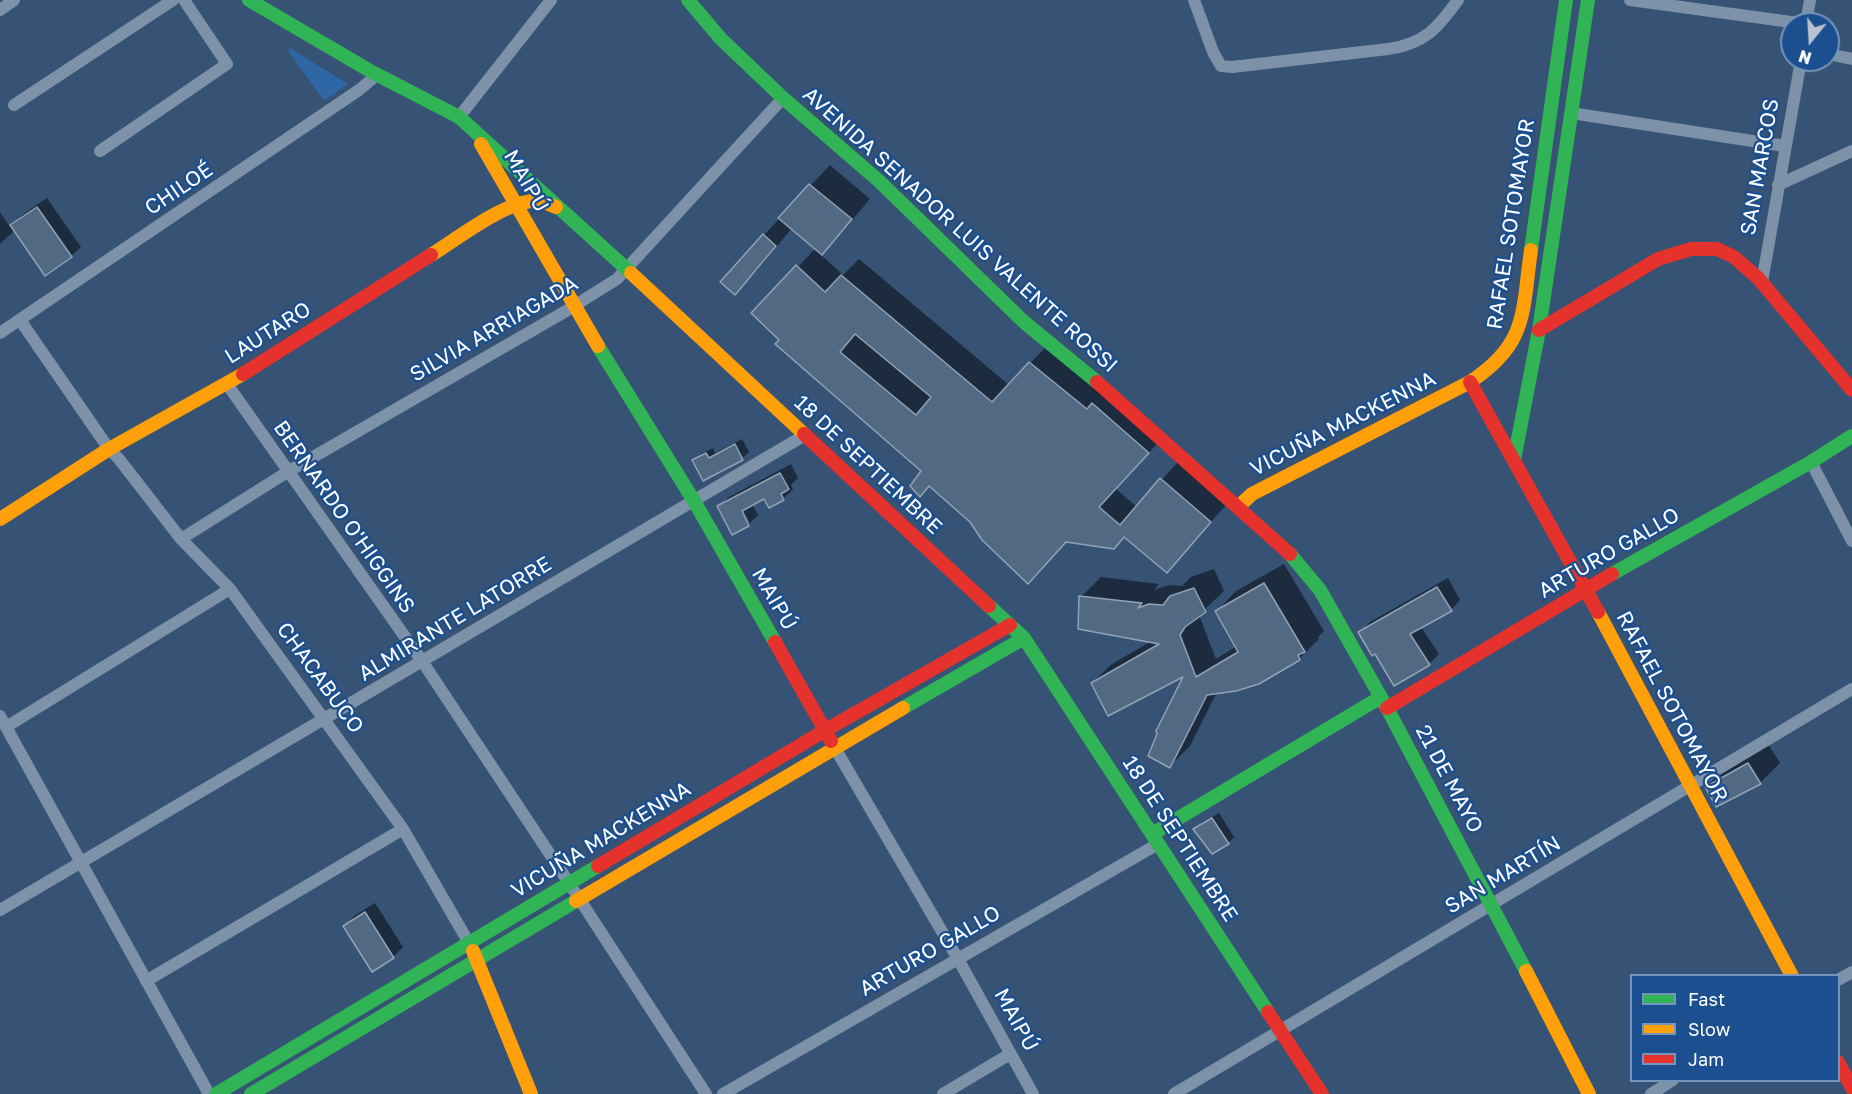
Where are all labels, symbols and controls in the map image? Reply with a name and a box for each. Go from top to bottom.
north arrow [1780,12,1840,72]
text: N [1796,46,1814,69]
street label: AVENIDA SENADOR LUIS VALENTE ROSSI [798,82,1122,378]
street label: SAN MARCOS [1736,97,1784,237]
street label: RAFAEL SOTOMAYOR [1482,117,1540,331]
street label: MAIPÚ [498,145,554,217]
street label: CHILOÉ [140,157,218,221]
street label: SILVIA ARRIAGADA [406,271,582,387]
street label: LAUTARO [220,297,316,369]
street label: VICUÑA MACKENNA [1246,366,1440,482]
street label: 18 DE SEPTIEMBRE [789,390,947,540]
street label: BERNARDO O'HIGGINS [268,416,420,618]
street label: ARTURO GALLO [1534,502,1684,604]
street label: ALMIRANTE LATORRE [354,551,556,687]
street label: MAIPÚ [746,563,802,635]
street label: RAFAEL SOTOMAYOR [1611,607,1733,807]
street label: CHACABUCO [271,618,369,738]
street label: 21 DE MAYO [1410,721,1488,837]
street label: 18 DE SEPTIEMBRE [1117,751,1243,927]
street label: VICUÑA MACKENNA [507,776,695,904]
street label: SAN MARTÍN [1441,831,1565,919]
street label: ARTURO GALLO [855,900,1005,1002]
legend [1630,974,1840,1082]
street label: MAIPÚ [989,984,1043,1056]
text: Fast [1688,988,1725,1010]
text: Slow [1688,1018,1730,1040]
text: Jam [1688,1048,1724,1070]

